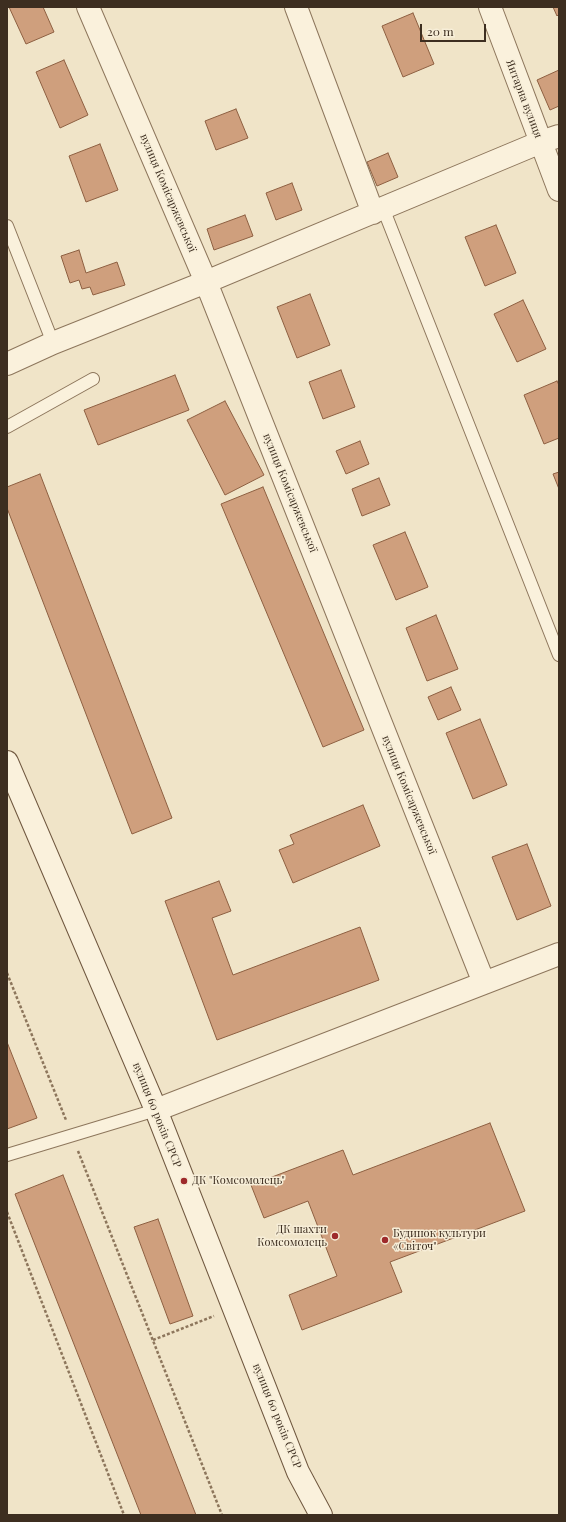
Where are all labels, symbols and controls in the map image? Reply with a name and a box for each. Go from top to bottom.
scale bar [422,16,488,42]
text: 20 m [427,23,454,39]
street label: Янтарна вулиця [503,58,545,140]
street label: вулиця Комісаржевської [137,132,199,254]
street label: вулиця Комісаржевської [260,432,320,554]
street label: вулиця Комісаржевської [379,734,439,856]
street label: вулиця 60 років СРСР [130,1060,184,1170]
place label: ДК "Комсомолець" [192,1174,285,1188]
marker: ДК "Комсомолець" [179,1176,189,1186]
place label: ДК шахти Комсомолець [257,1223,327,1249]
place label: Будинок культури «Світоч" [393,1227,486,1253]
marker: ДК шахти Комсомолець [330,1231,340,1241]
marker: Будинок культури «Світоч" [380,1235,390,1245]
street label: вулиця 60 років СРСР [250,1361,304,1471]

